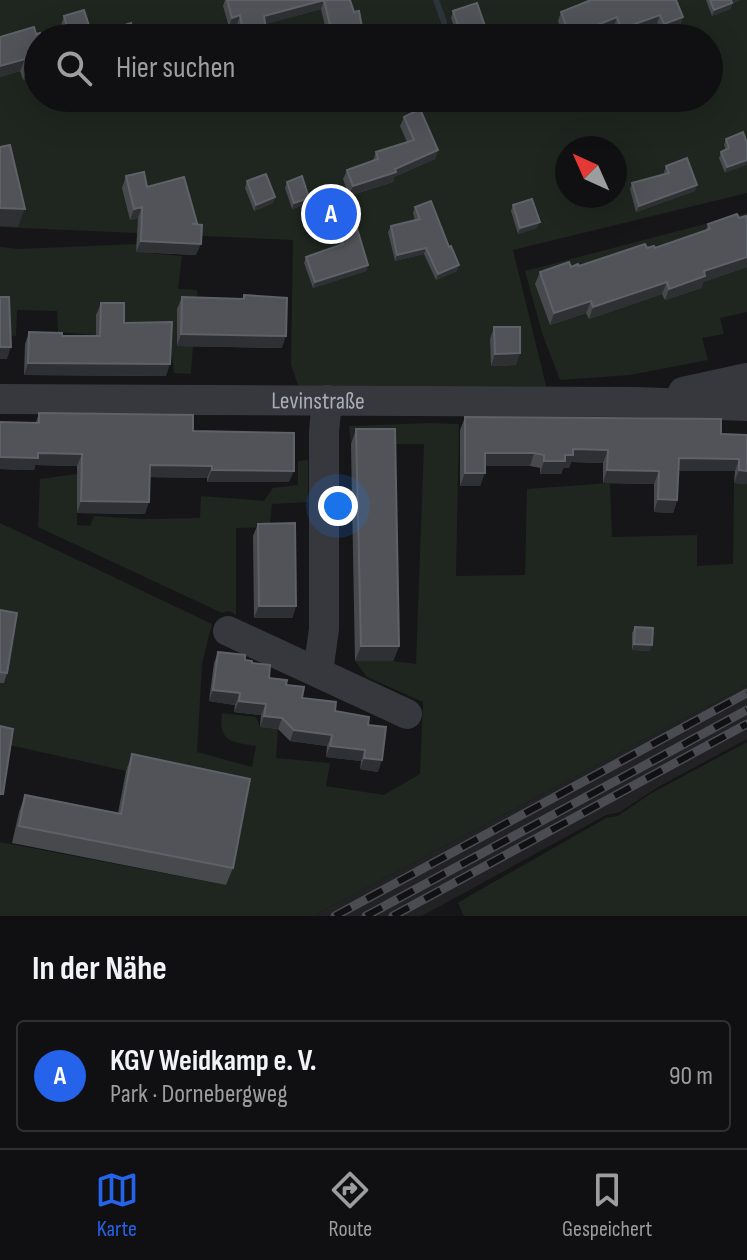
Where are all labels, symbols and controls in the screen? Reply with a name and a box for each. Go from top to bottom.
search box [24,24,723,112]
icon: search [52,46,96,90]
text: Hier suchen [116,50,235,86]
north arrow [555,136,627,208]
pin: A [305,184,357,244]
street label: Levinstraße [271,386,365,415]
your location [318,486,358,526]
text: In der Nähe [32,948,167,989]
text: KGV Weidkamp e. V. [110,1043,317,1079]
text: A [54,1061,66,1092]
text: 90 m [669,1061,713,1092]
text: Park · Dornebergweg [110,1079,288,1110]
tab: Karte [95,1168,139,1243]
tab: Route [328,1168,372,1243]
tab: Gespeichert [562,1168,652,1243]

